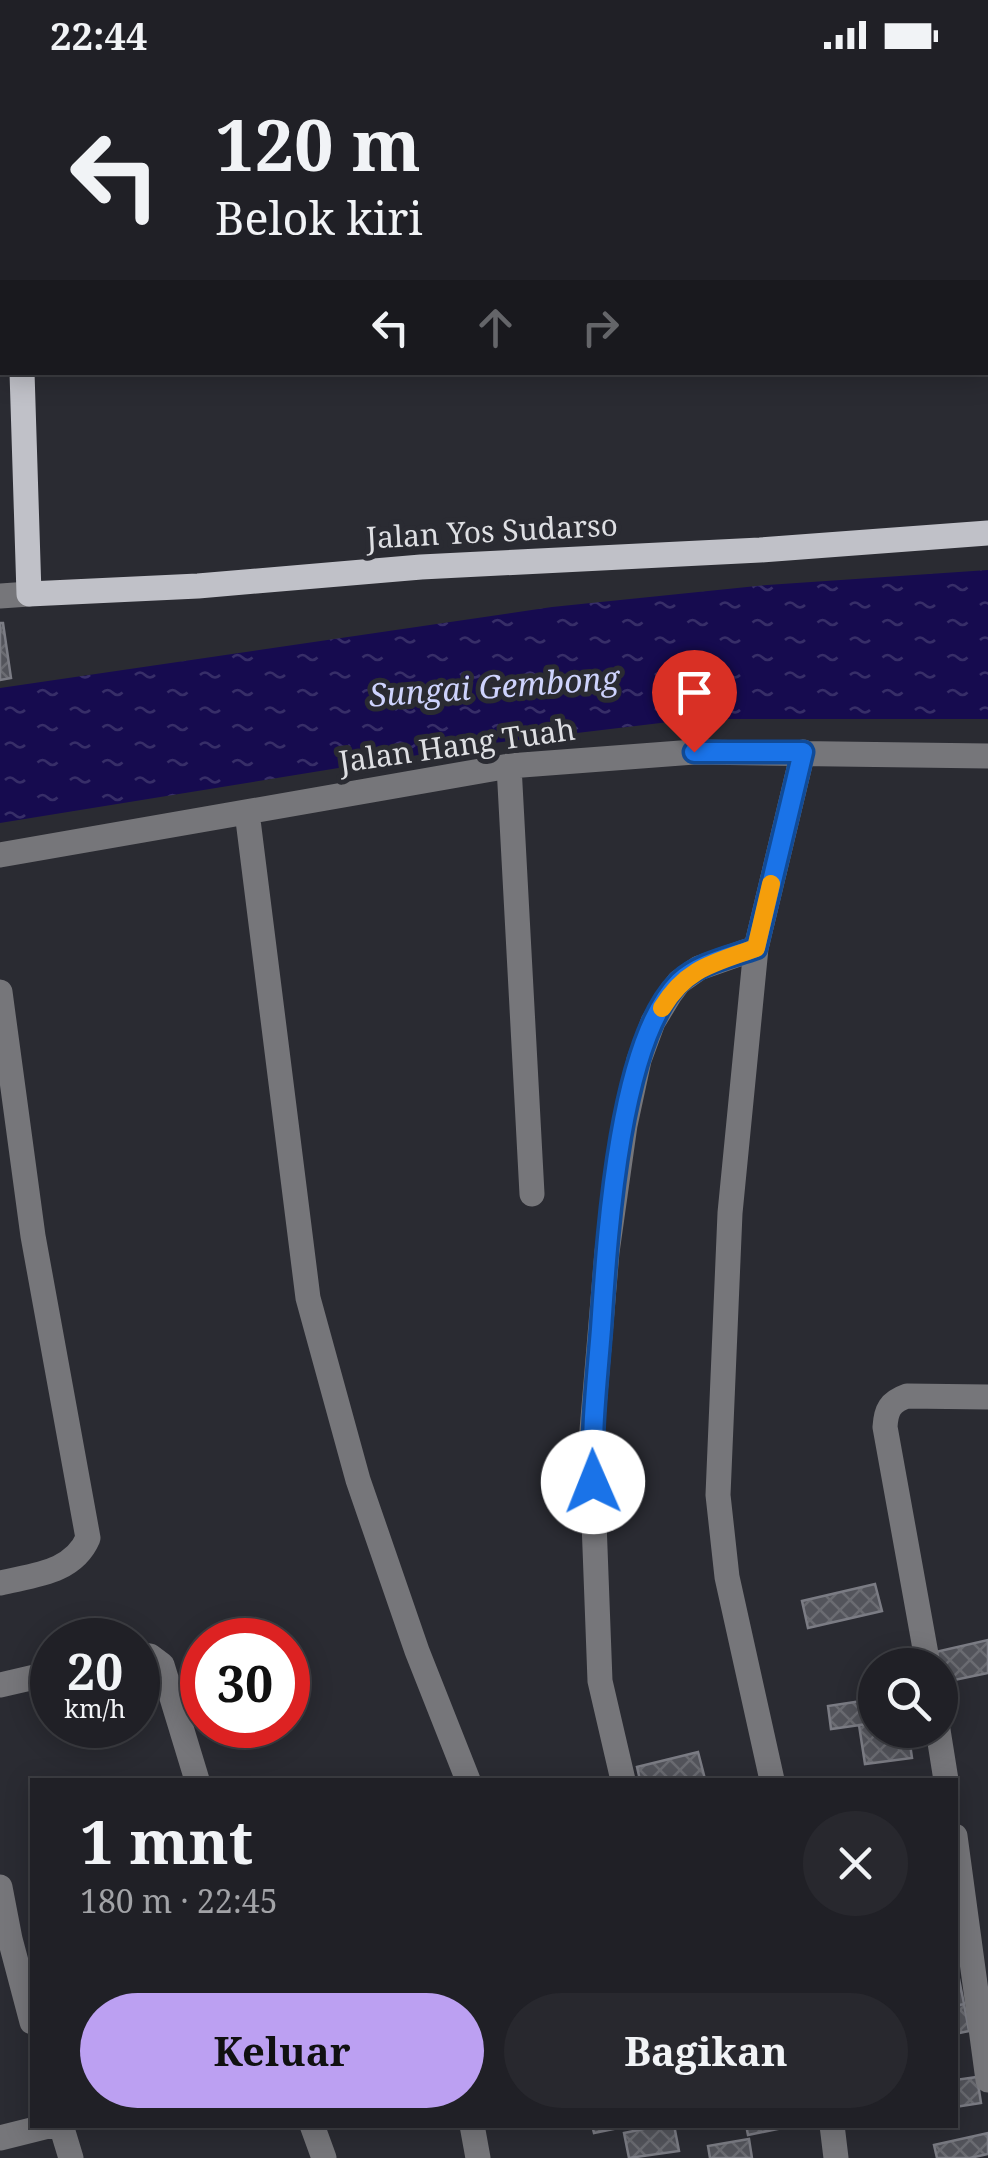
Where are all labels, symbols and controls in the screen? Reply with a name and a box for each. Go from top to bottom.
text: 22:44 [50,9,147,61]
text: 120 m [215,96,421,192]
icon: left [50,110,180,240]
text: Belok kiri [215,187,423,248]
icon: left [363,300,418,355]
icon: ahead [468,300,523,355]
icon: right [573,300,628,355]
street label: Jalan Yos Sudarso [364,503,619,558]
pin [652,650,737,753]
water label: Sungai Gembong [367,655,623,716]
icon: arrive [667,665,722,720]
street label: Jalan Hang Tuah [335,708,578,782]
position arrow [541,1430,645,1534]
speed limit sign: 30 [180,1618,310,1748]
text: 20 [67,1637,123,1705]
map controls [858,1648,958,1748]
button: search [858,1648,958,1748]
text: km/h [64,1691,126,1725]
text: 1 mnt [80,1800,253,1882]
button: close [803,1811,908,1916]
text: 180 m · 22:45 [80,1879,278,1922]
button: Keluar [80,1993,484,2108]
button: Bagikan [504,1993,908,2108]

